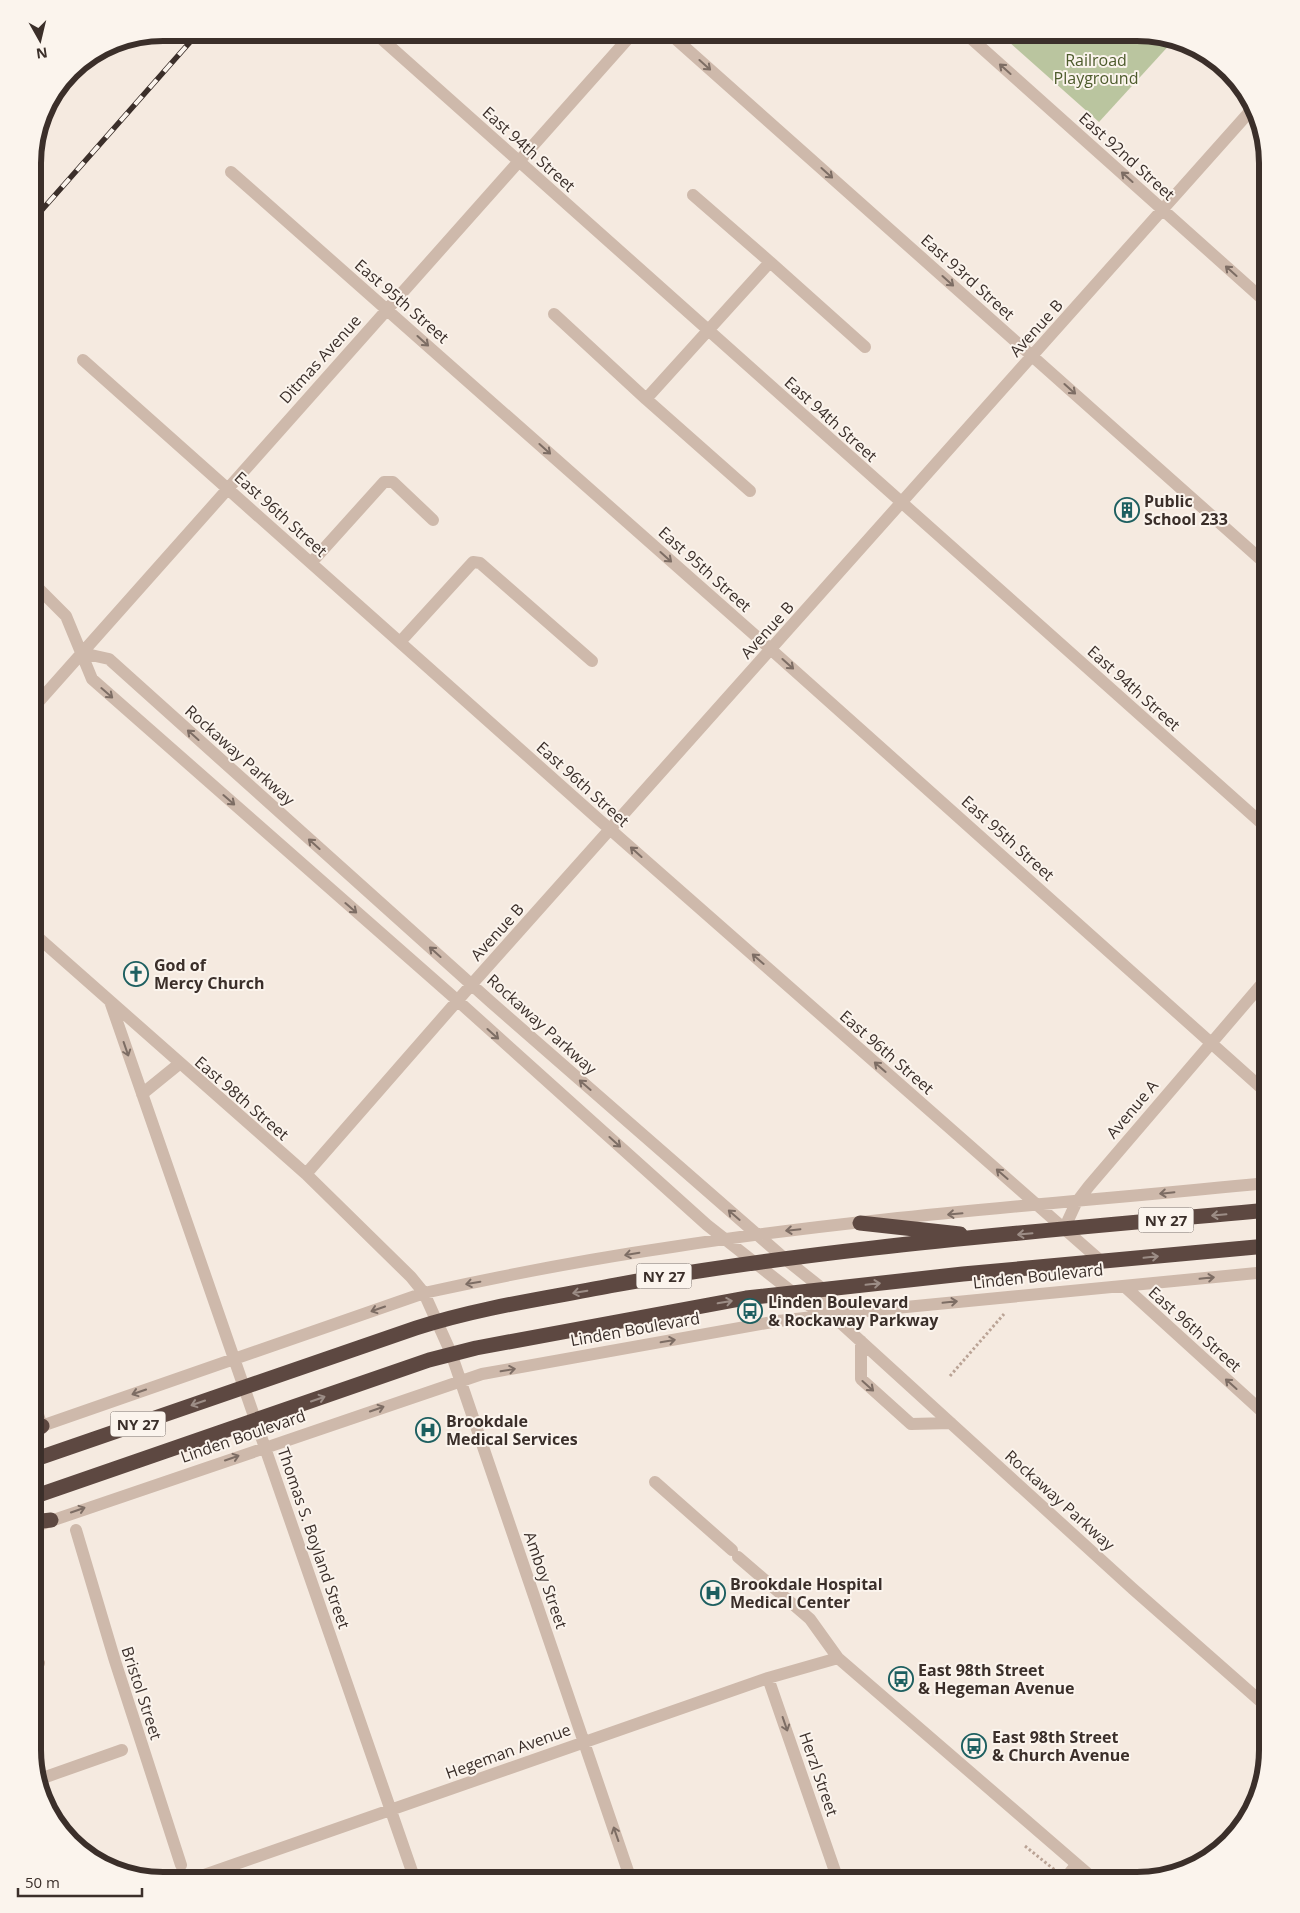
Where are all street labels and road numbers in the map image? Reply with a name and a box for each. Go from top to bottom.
street label: East 94th Street [478,101,580,197]
street label: East 92nd Street [1074,107,1180,205]
street label: East 93rd Street [917,229,1020,325]
street label: East 95th Street [350,254,454,348]
street label: Avenue B [1004,295,1068,361]
street label: Ditmas Avenue [274,310,366,408]
street label: East 94th Street [780,371,882,467]
street label: East 96th Street [230,466,332,562]
street label: East 95th Street [654,521,756,617]
street label: Avenue B [735,597,799,663]
street label: East 94th Street [1083,640,1185,736]
street label: Rockaway Parkway [180,700,300,811]
street label: East 96th Street [532,736,634,832]
street label: East 95th Street [957,790,1059,886]
street label: Avenue B [465,899,529,965]
street label: Rockaway Parkway [482,969,602,1080]
street label: East 96th Street [835,1005,939,1099]
street label: East 98th Street [190,1051,294,1145]
street label: Avenue A [1101,1074,1163,1143]
road number: NY 27 [1138,1208,1194,1232]
street label: Linden Boulevard [972,1258,1104,1294]
road number: NY 27 [636,1264,692,1288]
street label: East 96th Street [1144,1281,1246,1377]
street label: Linden Boulevard [569,1307,701,1351]
street label: Linden Boulevard [178,1404,308,1468]
road number: NY 27 [110,1412,166,1436]
street label: Thomas S. Boyland Street [273,1444,355,1632]
street label: Rockaway Parkway [1000,1445,1120,1556]
street label: Amboy Street [519,1529,573,1632]
street label: Bristol Street [117,1644,168,1743]
street label: Hegeman Avenue [442,1718,574,1784]
street label: Herzl Street [794,1729,844,1819]

